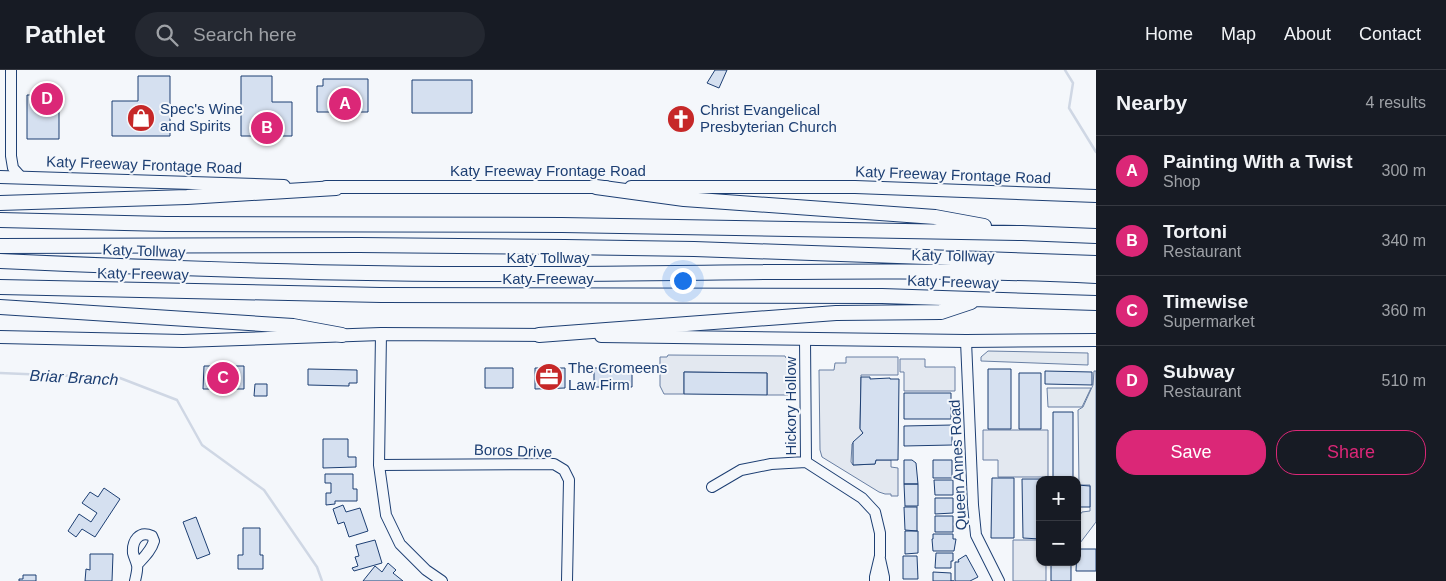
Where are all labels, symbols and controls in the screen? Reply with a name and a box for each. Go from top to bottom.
search box [135,12,485,57]
text: Pathlet [25,21,105,48]
icon: search [153,21,181,49]
text: Search here [193,24,297,45]
text: Home [1145,24,1193,44]
text: Map [1221,24,1256,44]
text: About [1284,24,1331,44]
text: Contact [1359,24,1421,44]
pin: D [31,80,63,118]
pin: A [329,85,361,123]
text: Nearby [1116,91,1187,114]
text: 4 results [1366,94,1426,111]
place label: Spec's Wine and Spirits [160,100,243,134]
place label: Christ Evangelical Presbyterian Church [700,101,837,135]
shop icon: Spec's Wine and Spirits [126,103,156,133]
church icon: Christ Evangelical Presbyterian Church [666,104,696,134]
pin: B [251,109,283,147]
text: Painting With a Twist [1163,151,1352,172]
street label: Katy Freeway Frontage Road [46,153,242,176]
street label: Katy Freeway Frontage Road [450,162,646,179]
text: A [1126,162,1138,179]
text: 300 m [1382,162,1426,179]
street label: Katy Freeway Frontage Road [855,163,1051,186]
text: Shop [1163,173,1200,190]
text: Tortoni [1163,221,1227,242]
text: B [1126,232,1138,249]
text: 340 m [1382,232,1426,249]
street label: Katy Tollway [102,241,186,260]
text: Restaurant [1163,243,1241,260]
street label: Katy Tollway [911,246,995,265]
street label: Katy Tollway [506,249,590,266]
street label: Katy Freeway [97,264,189,283]
your location [670,268,696,294]
street label: Katy Freeway [502,270,594,287]
street label: Katy Freeway [907,271,1000,292]
text: Timewise [1163,291,1248,312]
text: C [1126,302,1138,319]
text: 360 m [1382,302,1426,319]
text: Supermarket [1163,313,1255,330]
street label: Hickory Hollow [782,356,799,456]
pin: C [207,359,239,397]
place label: The Cromeens Law Firm [568,359,667,393]
text: Subway [1163,361,1235,382]
office icon: The Cromeens Law Firm [534,362,564,392]
water label: Briar Branch [29,367,119,388]
text: D [1126,372,1138,389]
text: 510 m [1382,372,1426,389]
text: Restaurant [1163,383,1241,400]
street label: Queen Annes Road [946,399,969,531]
button: Save [1116,430,1266,475]
button: Share [1276,430,1426,475]
street label: Boros Drive [474,441,552,460]
map controls [1036,476,1081,566]
button: + [1036,476,1081,521]
button: − [1036,521,1081,566]

